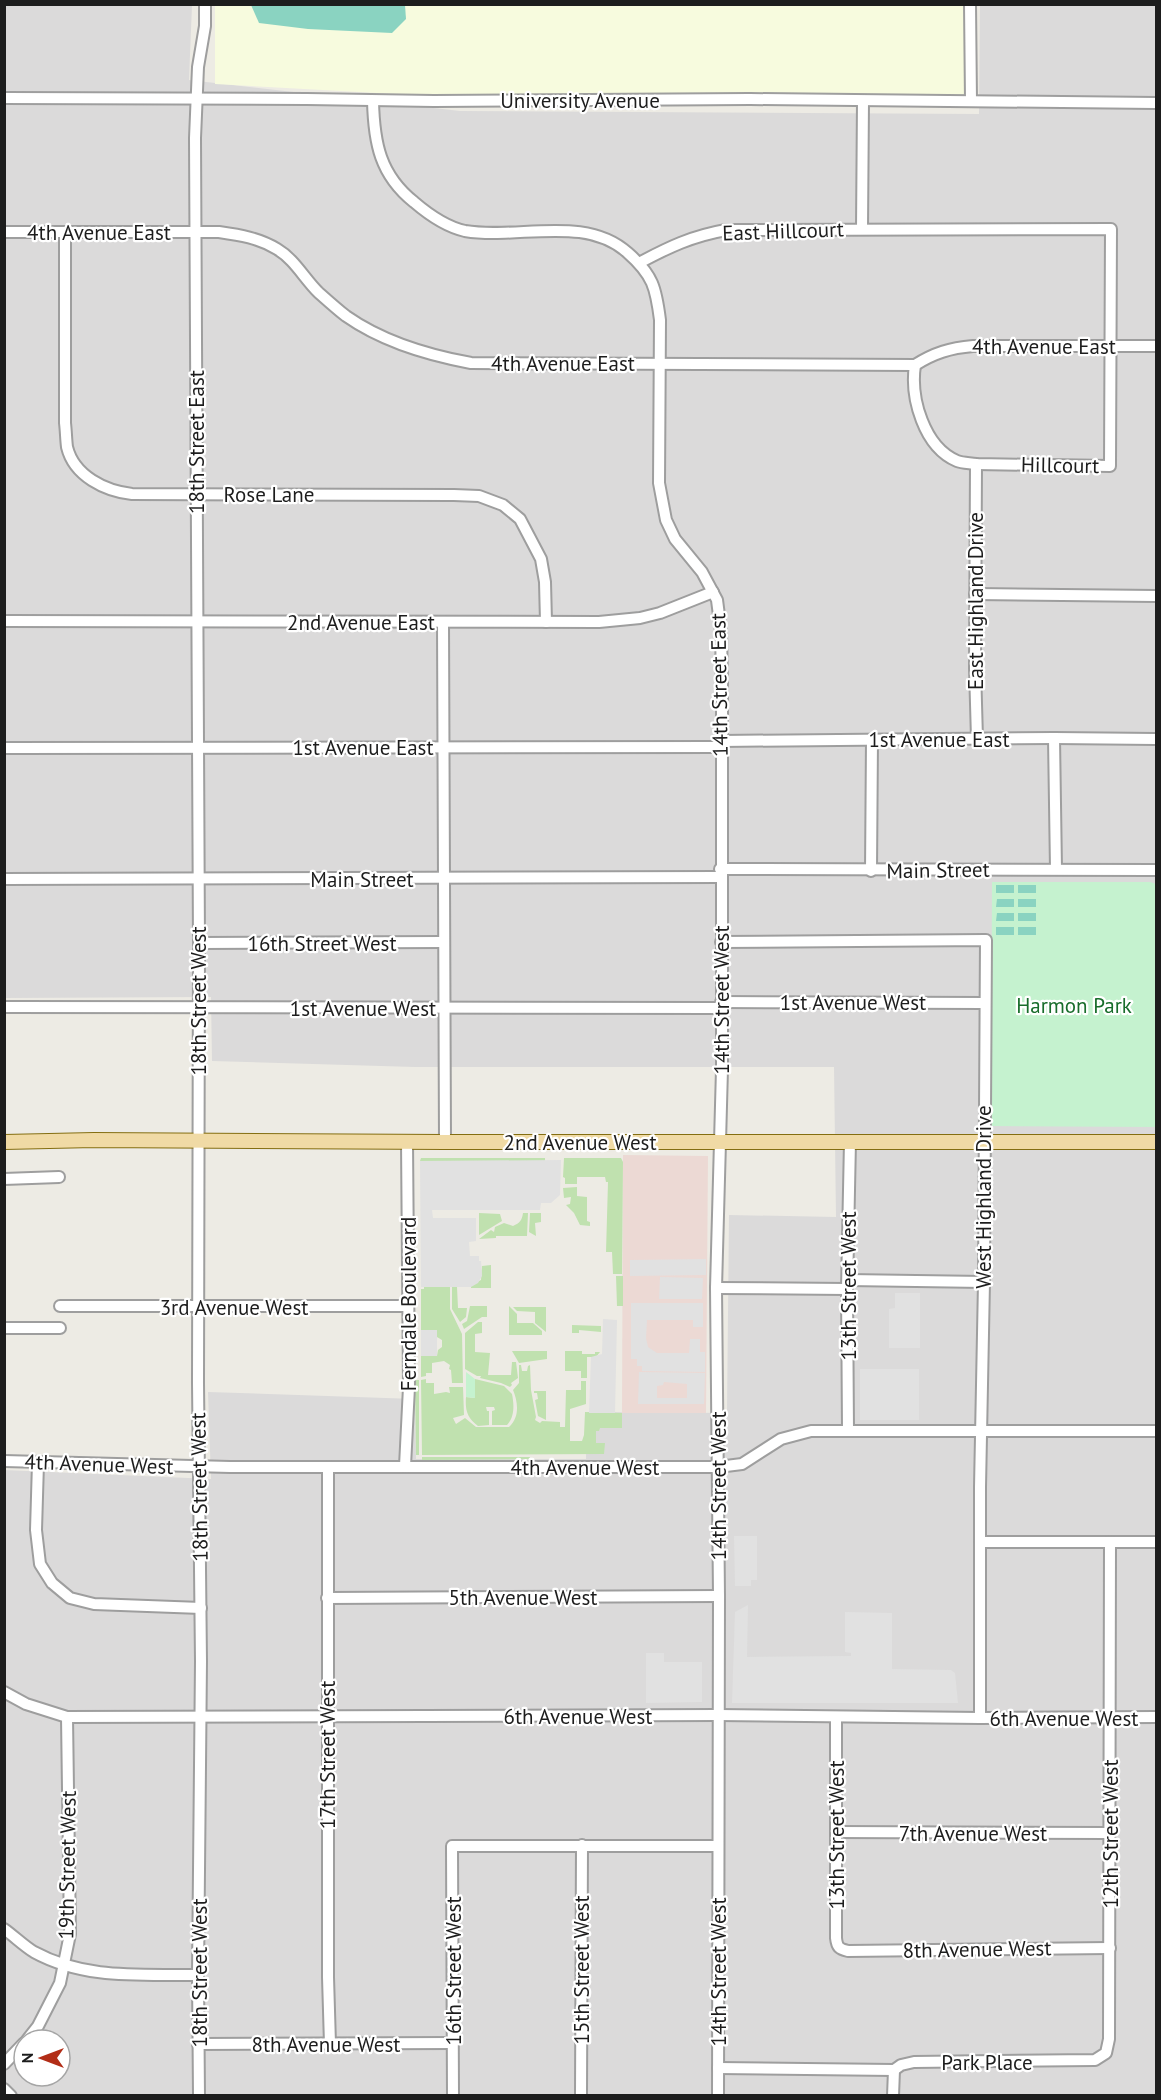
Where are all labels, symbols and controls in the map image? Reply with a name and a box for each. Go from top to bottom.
street label: University Avenue [500,87,660,114]
street label: East Hillcourt [722,215,844,247]
street label: 4th Avenue East [27,219,171,246]
street label: 4th Avenue East [972,333,1116,360]
street label: 4th Avenue East [491,350,635,377]
street label: 18th Street East [183,370,210,514]
street label: Hillcourt [1021,451,1099,479]
street label: Rose Lane [224,481,314,508]
street label: East Highland Drive [962,512,989,690]
street label: 2nd Avenue East [287,609,435,636]
street label: 14th Street East [704,613,734,757]
street label: 1st Avenue East [868,726,1010,753]
street label: 1st Avenue East [292,734,434,761]
street label: Main Street [886,856,990,884]
street label: Main Street [310,866,414,893]
street label: 14th Street West [708,925,735,1075]
street label: 18th Street West [185,926,212,1076]
street label: 16th Street West [247,930,397,957]
street label: 1st Avenue West [780,989,926,1016]
park label: Harmon Park [1016,992,1132,1019]
street label: 1st Avenue West [290,995,436,1022]
street label: West Highland Drive [970,1105,997,1289]
street label: 2nd Avenue West [503,1129,657,1156]
street label: 13th Street West [835,1211,862,1361]
street label: Ferndale Boulevard [395,1217,422,1391]
street label: 3rd Avenue West [160,1294,308,1321]
street label: 14th Street West [705,1411,732,1561]
street label: 18th Street West [184,1412,214,1562]
street label: 4th Avenue West [24,1448,174,1480]
street label: 4th Avenue West [511,1454,659,1481]
street label: 5th Avenue West [449,1584,597,1611]
street label: 17th Street West [314,1681,341,1829]
street label: 6th Avenue West [504,1703,652,1730]
street label: 6th Avenue West [990,1705,1138,1732]
street label: 12th Street West [1097,1759,1124,1909]
street label: 13th Street West [823,1760,850,1910]
street label: 19th Street West [52,1790,82,1940]
street label: 7th Avenue West [899,1820,1047,1847]
street label: 15th Street West [568,1895,595,2045]
street label: 16th Street West [440,1896,467,2046]
street label: 14th Street West [705,1897,732,2047]
street label: 18th Street West [186,1898,213,2048]
street label: 8th Avenue West [902,1934,1052,1964]
north arrow [12,2028,72,2088]
street label: 8th Avenue West [252,2031,400,2058]
street label: Park Place [941,2049,1033,2076]
text: N [17,2053,37,2063]

